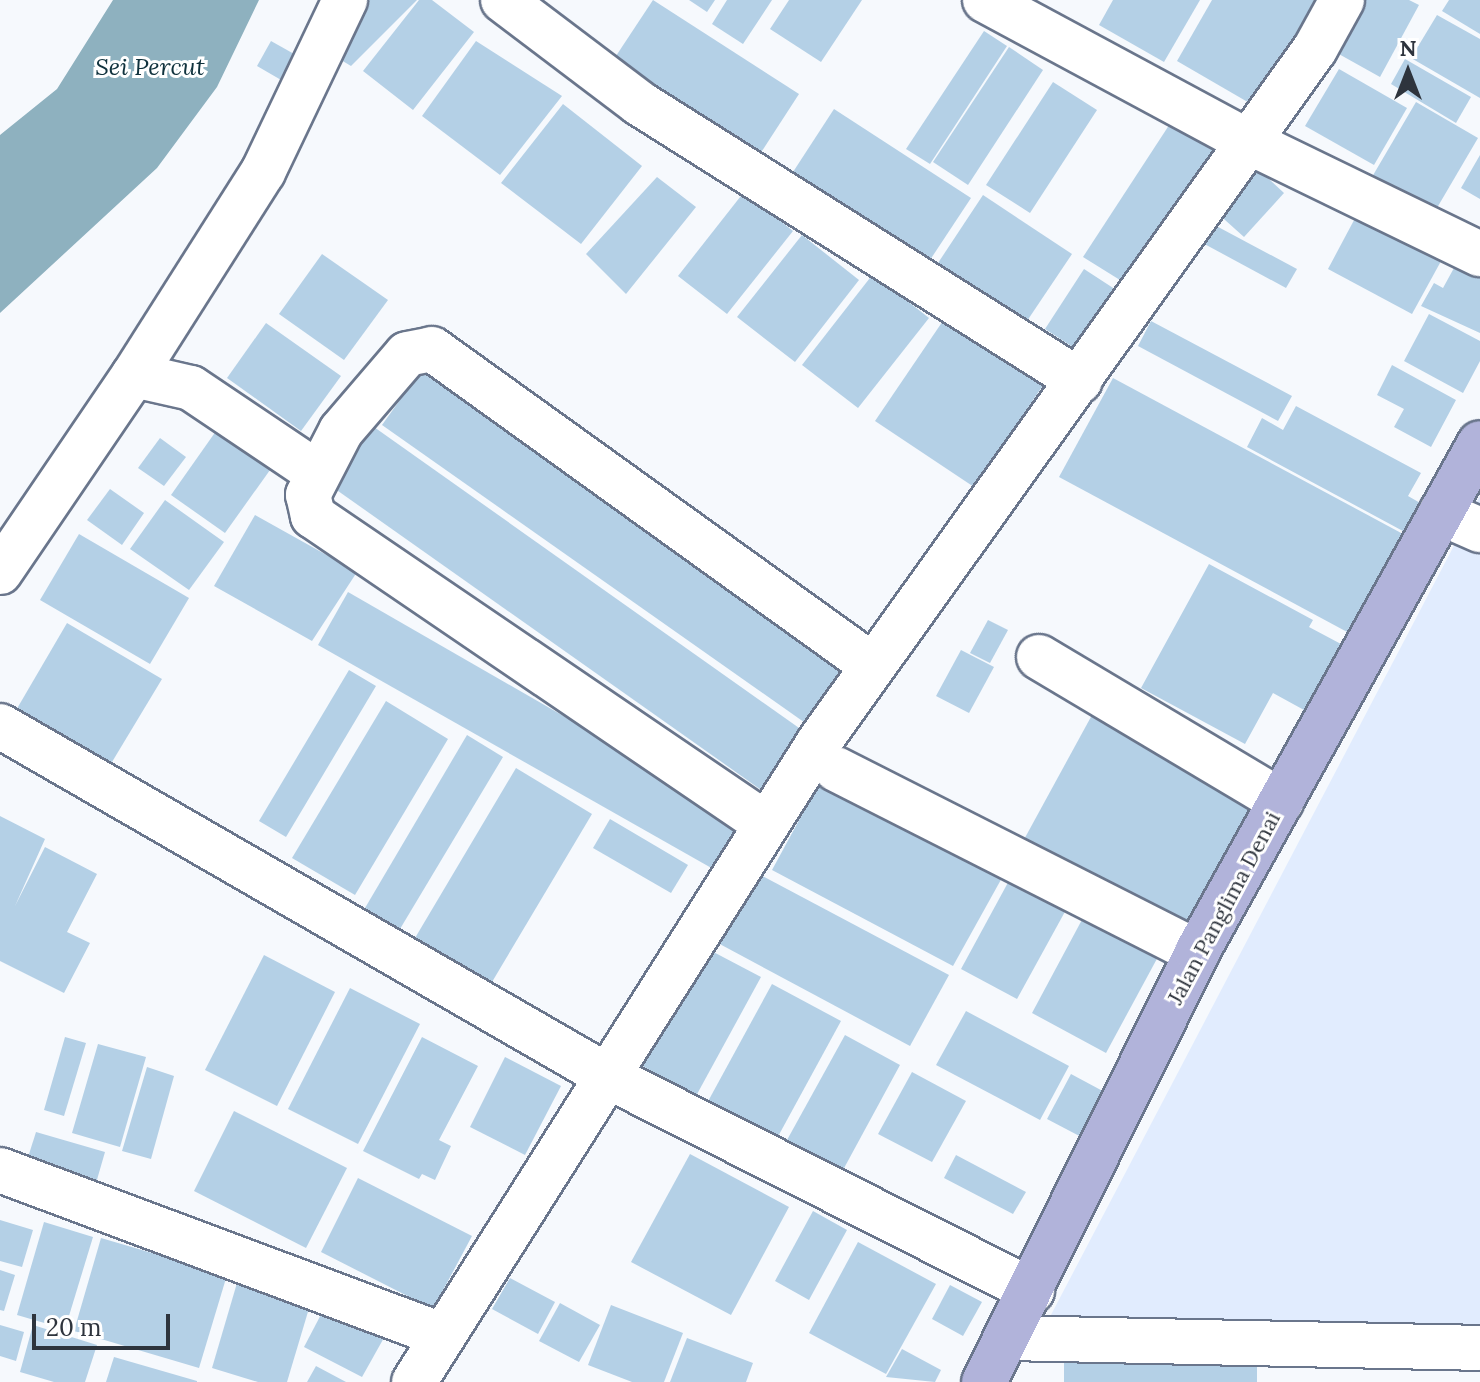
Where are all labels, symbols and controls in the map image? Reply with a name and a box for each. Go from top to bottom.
north arrow [1368,32,1448,112]
text: N [1399,34,1417,62]
water label: Sei Percut [95,53,205,81]
street label: Jalan Panglima Denai [1162,807,1286,1009]
scale bar [36,1298,174,1348]
text: 20 m [46,1312,102,1343]

